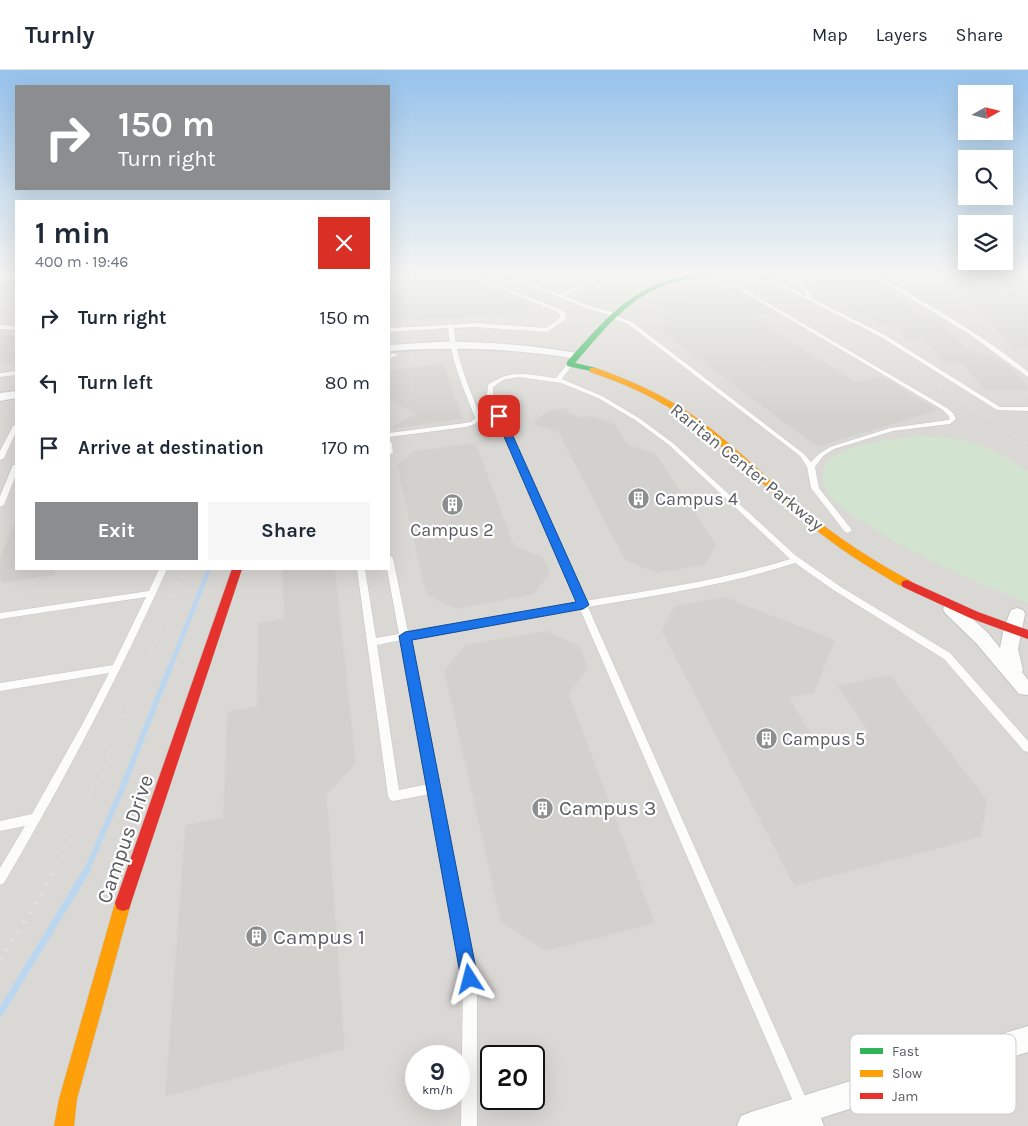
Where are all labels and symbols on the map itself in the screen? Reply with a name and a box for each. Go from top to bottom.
north arrow [958,85,1012,140]
pin [478,395,520,437]
street label: Raritan Center Parkway [666,399,828,536]
building icon: Campus 4 [627,487,651,511]
place label: Campus 4 [655,488,738,510]
building icon: Campus 2 [440,493,464,517]
place label: Campus 2 [410,519,494,541]
building icon: Campus 5 [754,727,778,751]
place label: Campus 5 [782,728,865,750]
street label: Campus Drive [92,772,158,906]
building icon: Campus 3 [531,796,555,820]
place label: Campus 3 [559,796,657,820]
building icon: Campus 1 [245,925,269,949]
place label: Campus 1 [273,925,365,949]
position arrow [443,952,495,1004]
legend [850,1034,1016,1114]
text: Fast [892,1043,919,1060]
speed limit sign: 20 [480,1045,545,1110]
text: Slow [892,1065,922,1082]
text: Jam [892,1088,918,1105]

